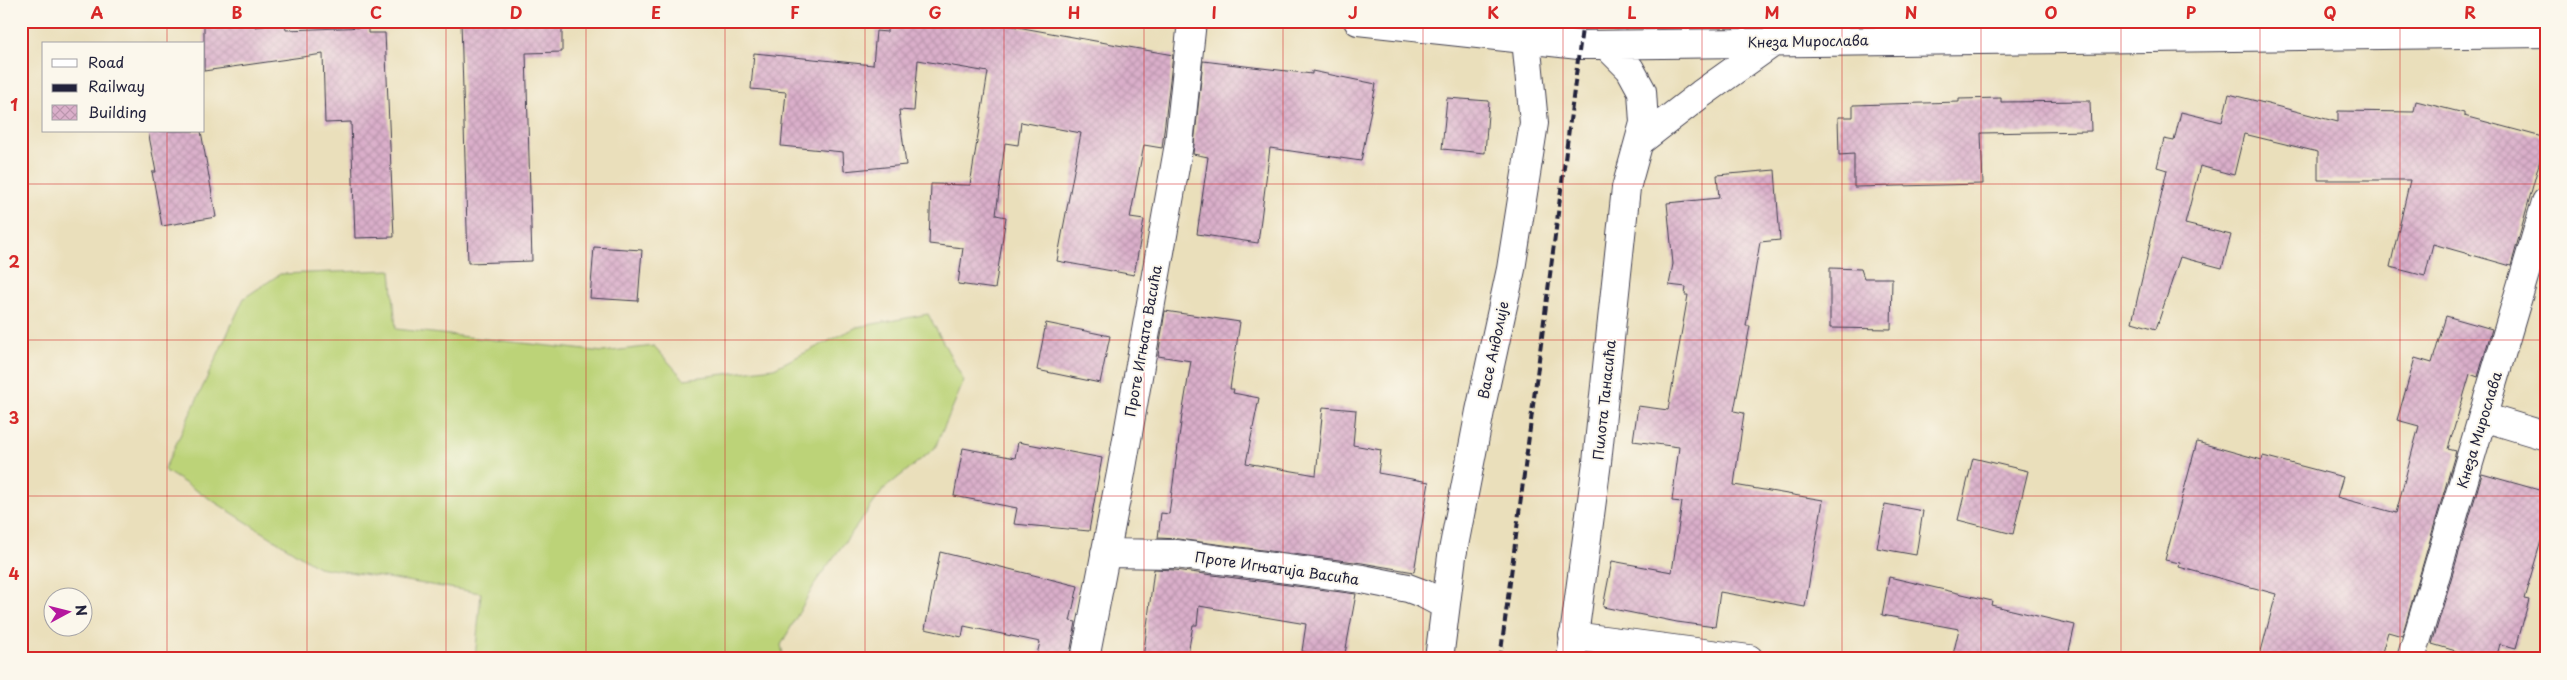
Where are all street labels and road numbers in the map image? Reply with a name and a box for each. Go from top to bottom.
street label: Кнеза Мирослава [1747,29,1869,53]
street label: Проте Игњата Васића [1119,263,1167,418]
street label: Васе Андолије [1472,299,1514,401]
street label: Пилота Танасића [1587,339,1621,461]
street label: Кнеза Мирослава [2451,369,2507,491]
street label: Проте Игњатија Васића [1193,546,1361,590]

